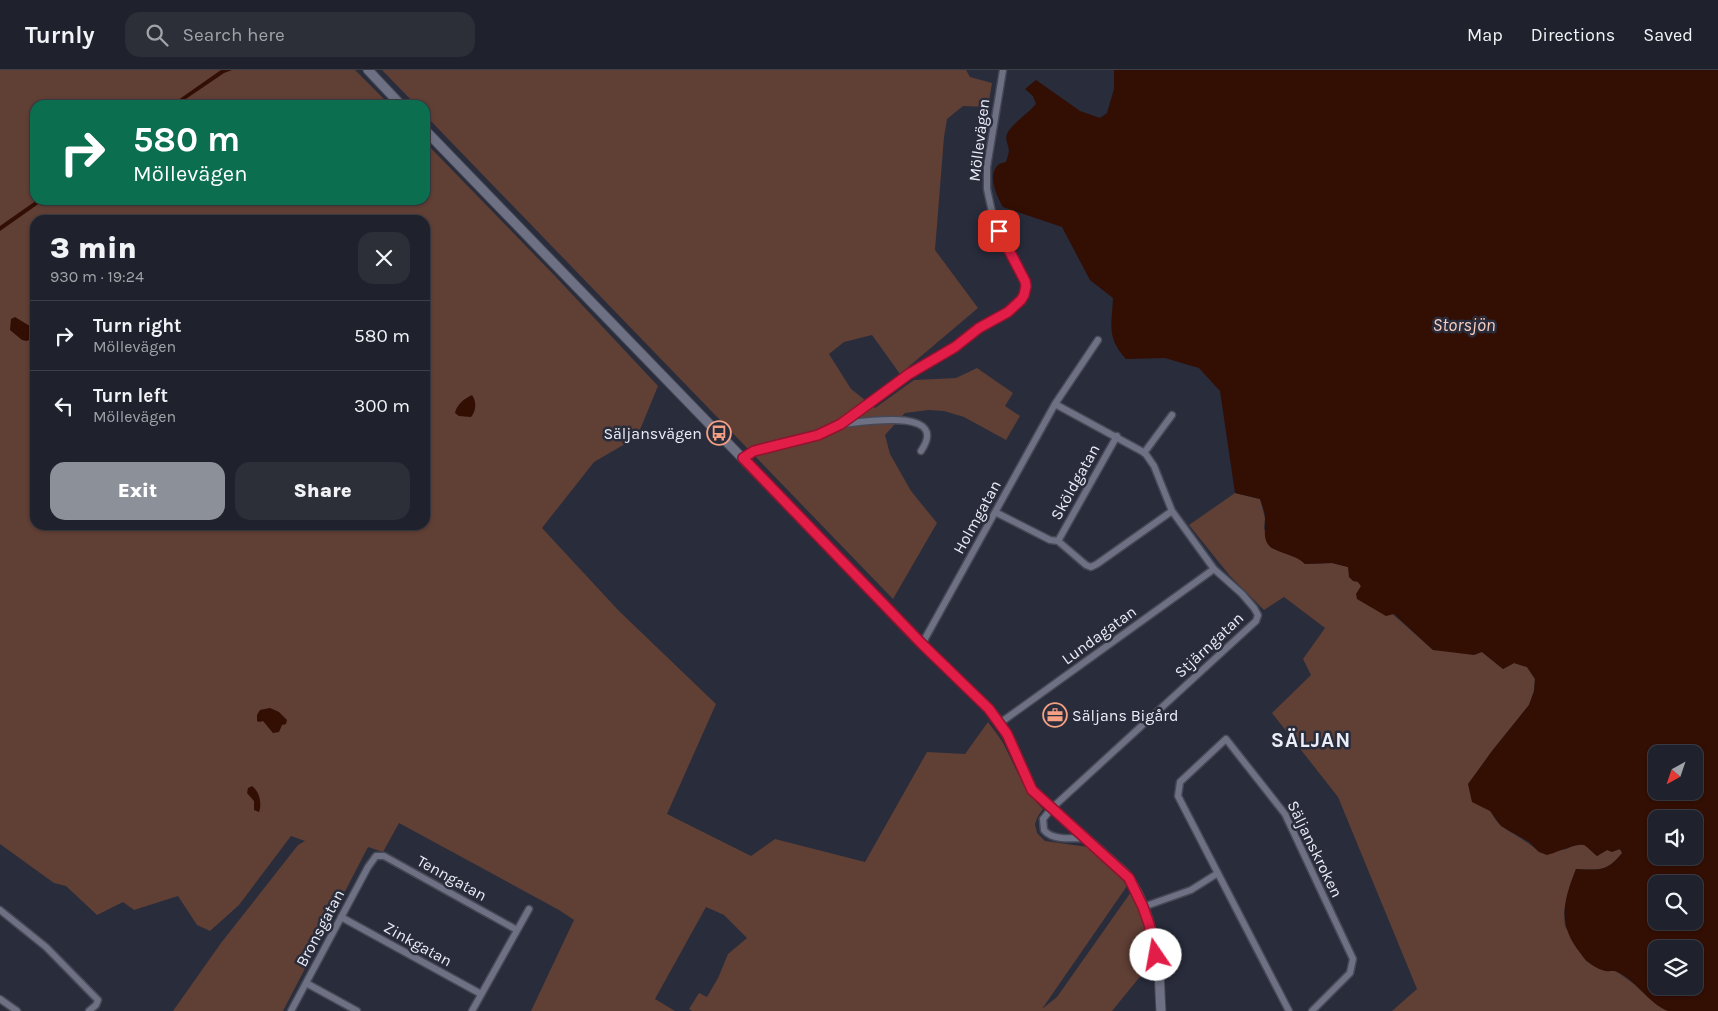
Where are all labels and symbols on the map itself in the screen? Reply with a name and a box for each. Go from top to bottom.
street label: Möllevägen [964,98,994,182]
pin [978,210,1020,252]
water label: Storsjön [1432,314,1496,336]
bus stop icon: Säljansvägen [706,420,732,446]
place label: Säljansvägen [603,424,702,443]
street label: Sköldgatan [1046,441,1104,523]
street label: Holmgatan [949,477,1005,557]
street label: Lundagatan [1058,602,1140,668]
street label: Stjärngatan [1171,608,1247,682]
office icon: Säljans Bigård [1042,702,1068,728]
place label: Säljans Bigård [1072,706,1178,725]
district label: SÄLJAN [1271,728,1351,752]
north arrow [1648,745,1702,800]
street label: Säljanskroken [1283,798,1347,900]
street label: Tenngatan [414,851,490,905]
street label: Bronsgatan [292,886,348,970]
street label: Zinkgatan [380,917,456,971]
position arrow [1129,928,1181,980]

